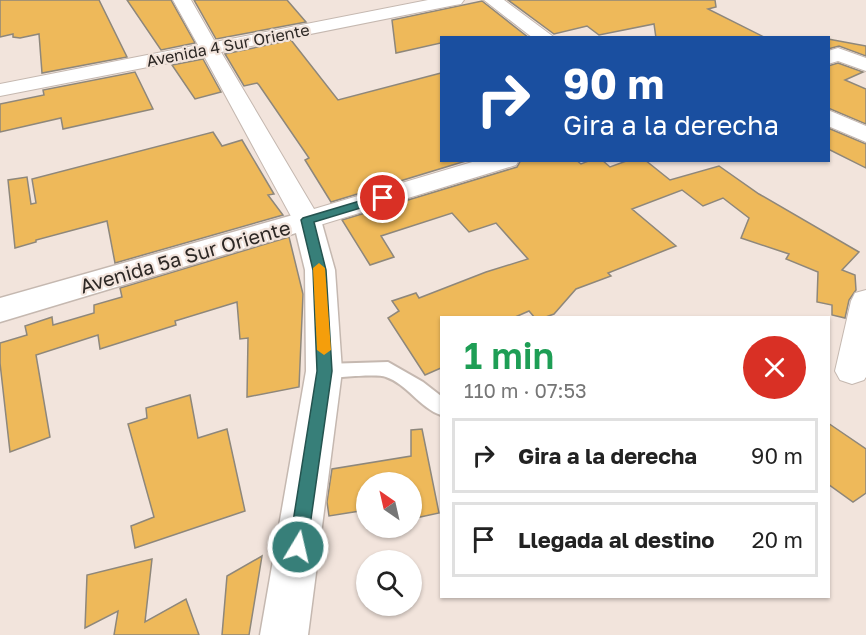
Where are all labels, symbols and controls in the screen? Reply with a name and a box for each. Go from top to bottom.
street label: Avenida 4 Sur Oriente [145,19,311,71]
text: 90 m [563,58,664,108]
icon: right [464,60,542,138]
text: Gira a la derecha [563,109,779,141]
pin [357,172,408,223]
icon: arrive [366,181,399,214]
street label: Avenida 5a Sur Oriente [77,214,293,298]
text: 1 min [464,334,554,377]
button: close [743,336,806,399]
text: 110 m · 07:53 [464,378,587,402]
icon: right [467,439,500,472]
text: Gira a la derecha [518,442,697,469]
text: 90 m [751,442,803,469]
north arrow [356,472,422,538]
map controls [356,472,422,616]
position arrow [266,515,330,579]
icon: arrive [467,523,500,556]
text: Llegada al destino [518,526,715,553]
text: 20 m [752,526,803,553]
button: search [356,550,422,616]

